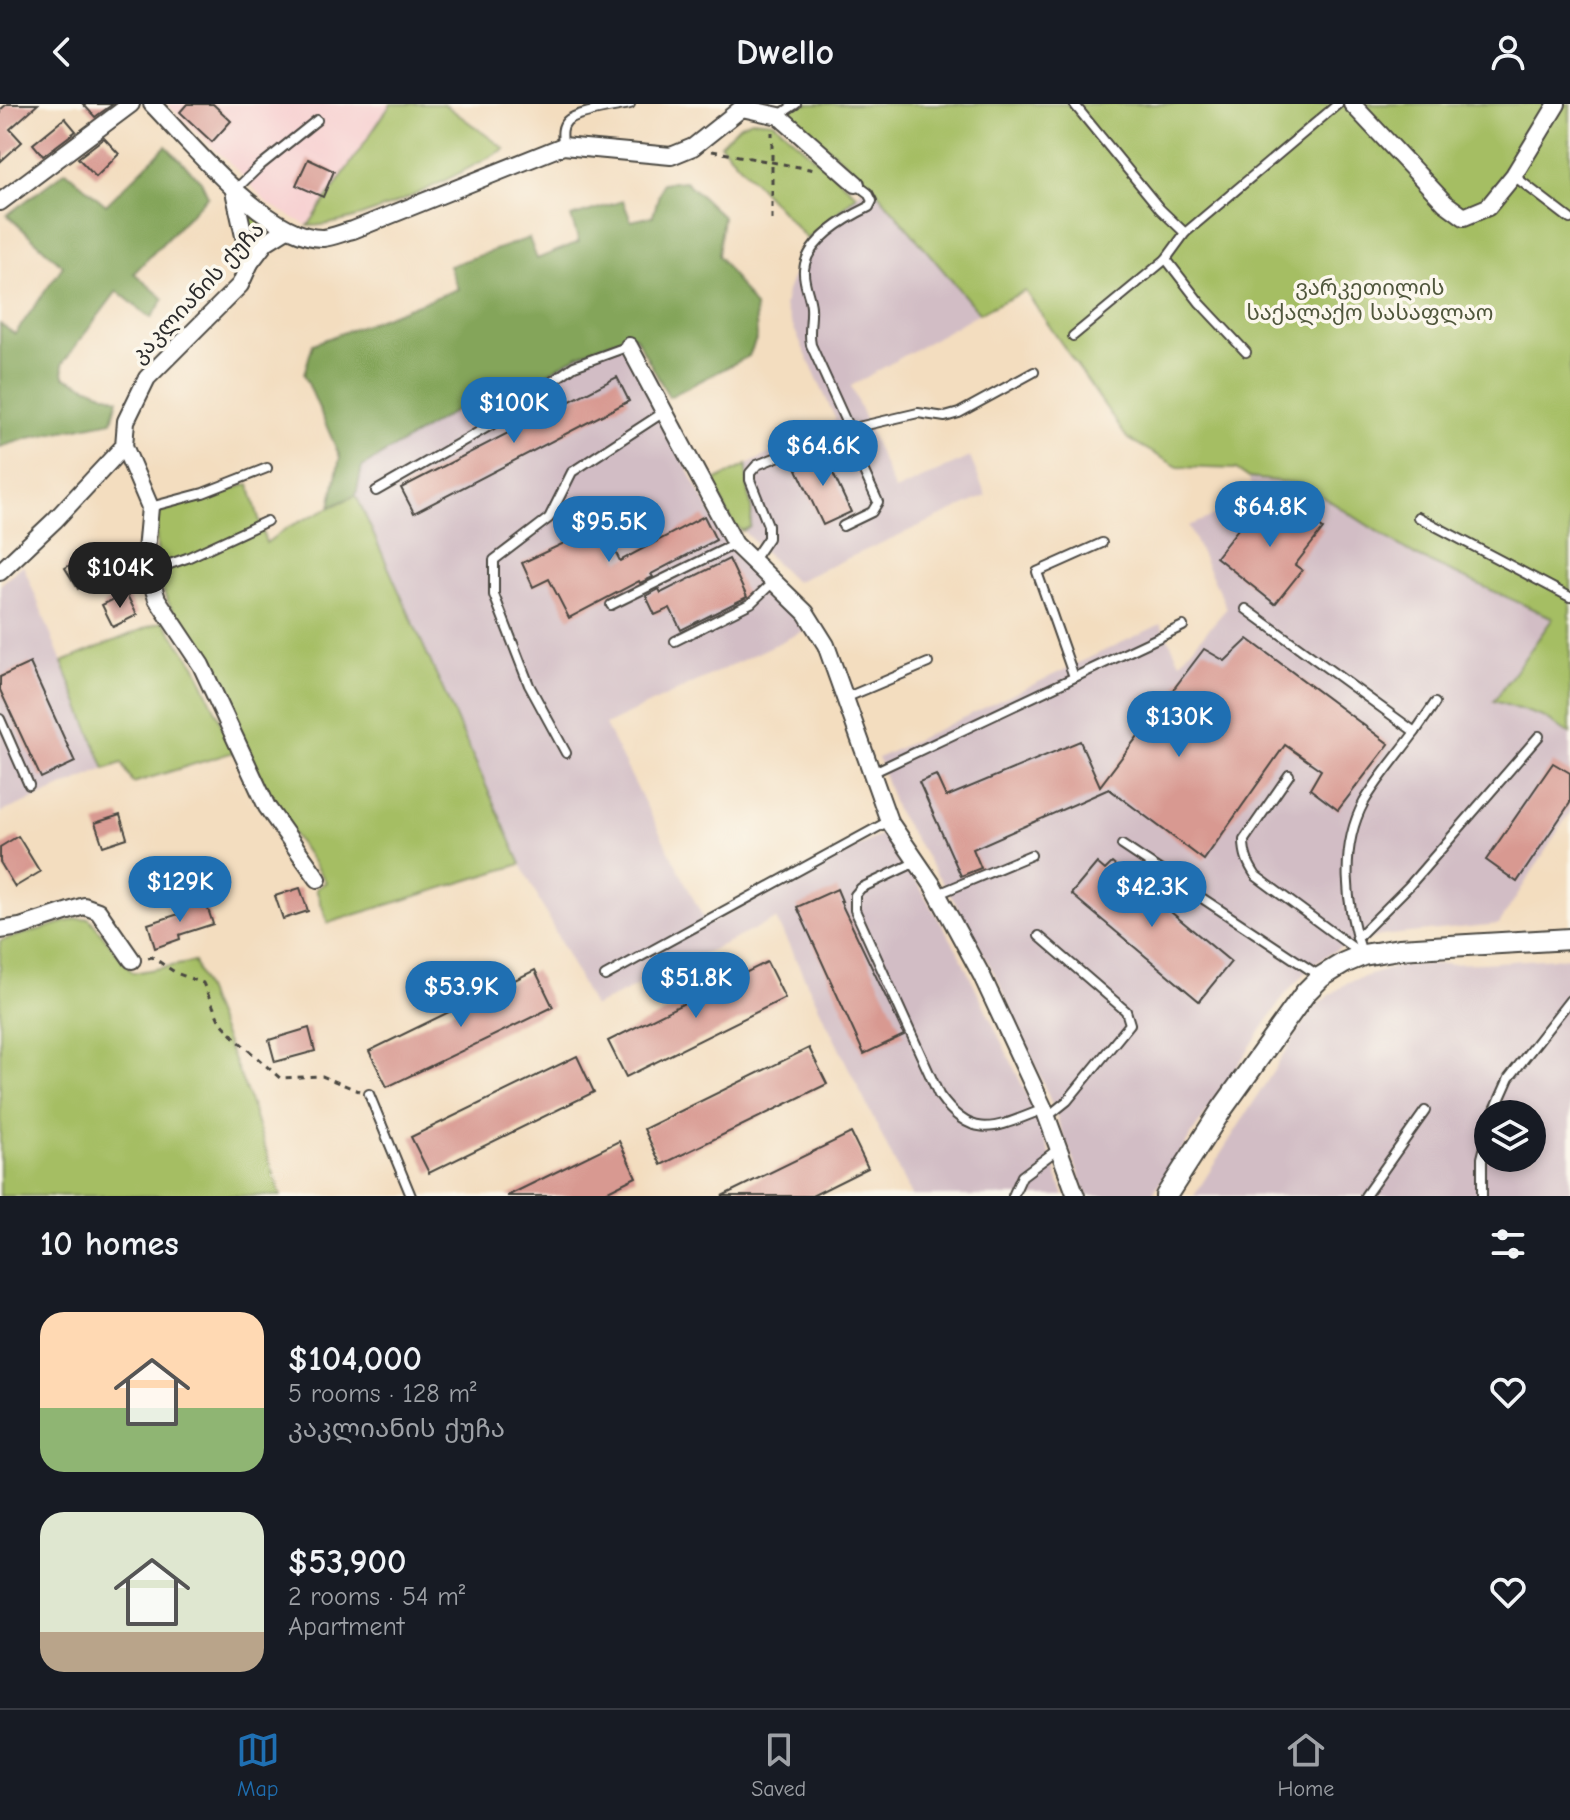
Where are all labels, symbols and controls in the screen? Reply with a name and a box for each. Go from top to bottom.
icon: back [40,30,84,74]
icon: person [1486,30,1530,74]
text: Dwello [736,32,834,73]
street label: კაკლიანის ქუჩა [126,217,270,369]
park label: ვარკეთილის საქალაქო სასაფლაო [1247,275,1493,326]
pin: $100K [458,377,570,445]
text: $100K [479,388,549,418]
pin: $64.6K [758,420,888,488]
text: $64.6K [786,431,860,461]
pin: $64.8K [1205,481,1335,549]
text: $64.8K [1233,492,1307,522]
pin: $95.5K [544,496,674,564]
text: $95.5K [571,507,647,537]
pin: $104K [64,542,176,610]
text: $104K [86,553,154,583]
pin: $130K [1123,691,1235,759]
text: $130K [1145,702,1213,732]
pin: $129K [124,856,236,924]
pin: $42.3K [1087,861,1217,929]
text: $129K [146,867,214,897]
text: $42.3K [1116,872,1188,902]
pin: $51.8K [631,952,761,1020]
pin: $53.9K [396,961,526,1029]
text: $51.8K [660,963,732,993]
text: $53.9K [423,972,499,1002]
map controls [1474,1100,1546,1172]
button: layers [1474,1100,1546,1172]
icon: filters [1486,1222,1530,1266]
text: 10 homes [40,1224,179,1264]
text: $104,000 [288,1339,422,1379]
icon: home [104,1344,200,1440]
icon: heart [1486,1370,1530,1414]
text: 5 rooms · 128 m² [288,1379,476,1409]
text: კაკლიანის ქუჩა [288,1414,505,1444]
text: $53,900 [288,1542,406,1582]
icon: home [104,1544,200,1640]
icon: heart [1486,1570,1530,1614]
text: 2 rooms · 54 m² [288,1582,465,1612]
text: Apartment [288,1612,404,1642]
tab: Map [236,1728,280,1802]
tab: Saved [751,1728,806,1802]
tab: Home [1277,1728,1334,1802]

